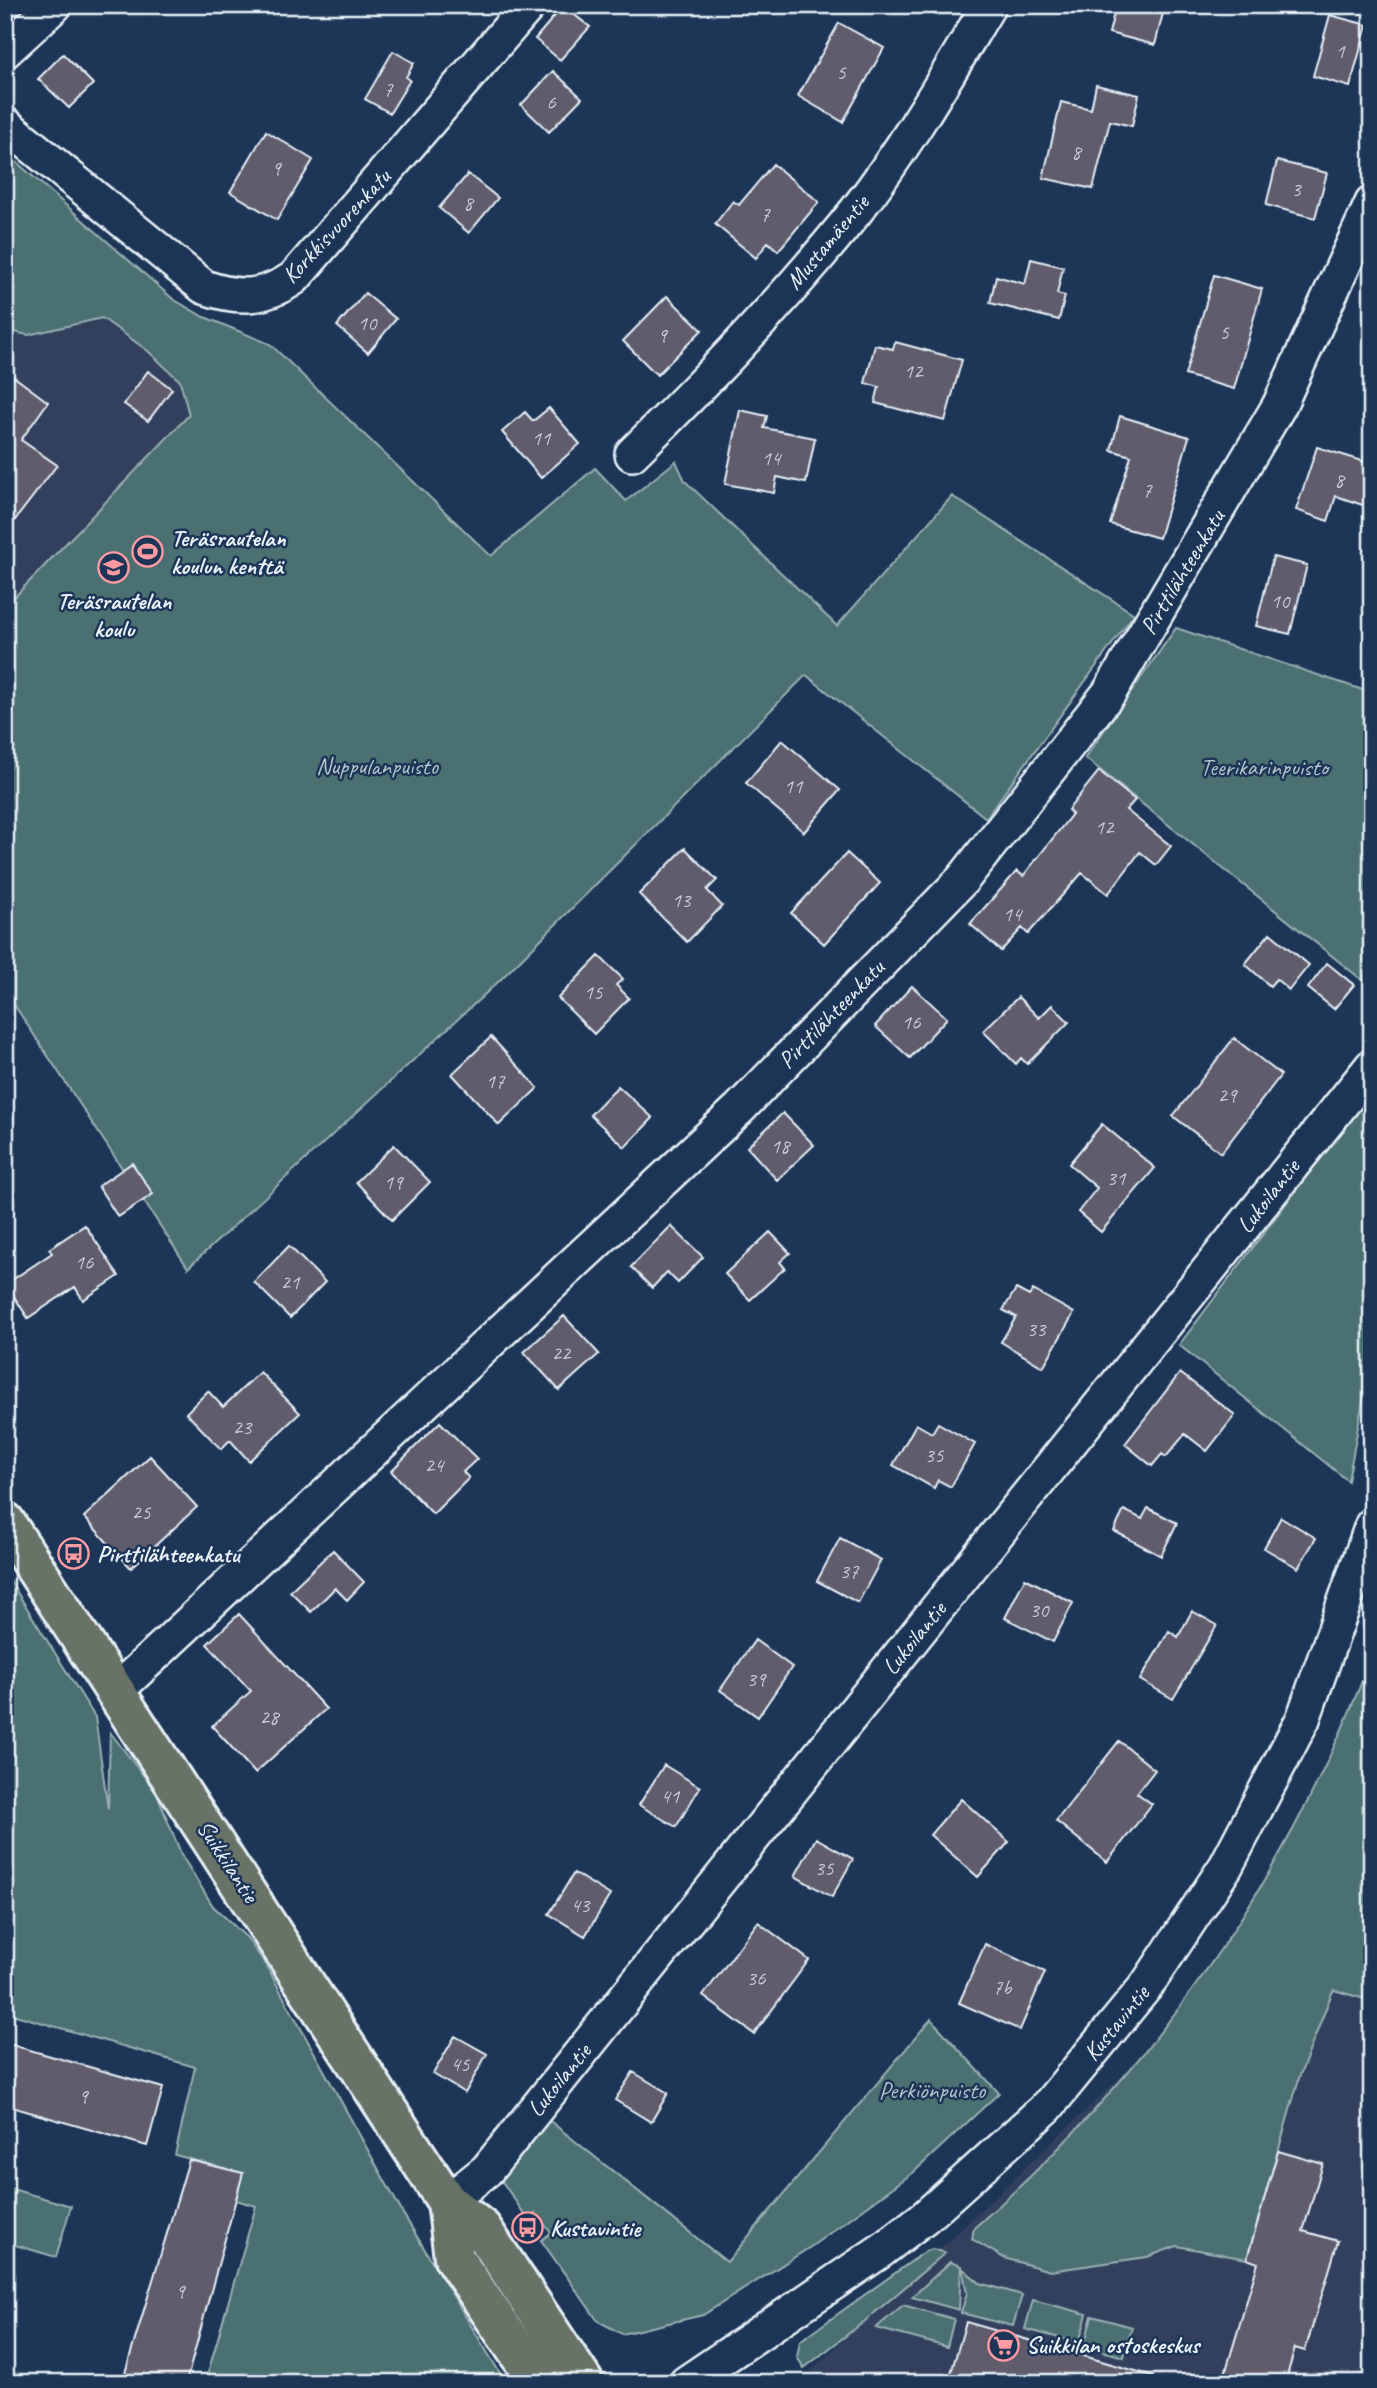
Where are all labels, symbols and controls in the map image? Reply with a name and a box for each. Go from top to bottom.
house number: 1 [1335,38,1346,64]
house number: 5 [836,59,847,85]
house number: 7 [383,76,394,102]
house number: 6 [546,89,556,115]
house number: 8 [1071,139,1083,165]
house number: 9 [271,155,282,181]
street label: Korkkisvuorenkatu [275,161,398,290]
house number: 3 [1291,176,1302,202]
street label: Mustamäentie [779,187,877,295]
house number: 8 [463,190,475,216]
house number: 7 [760,201,771,227]
house number: 10 [358,310,378,336]
house number: 5 [1219,319,1230,345]
house number: 9 [657,322,668,348]
house number: 12 [904,358,924,384]
house number: 11 [532,425,552,451]
house number: 14 [762,445,783,471]
house number: 8 [1334,467,1346,493]
house number: 7 [1142,477,1153,503]
street label: Pirttilähteenkatu [1133,502,1232,640]
place label: Teräsrautelan koulun kenttä [171,523,287,581]
sports icon: Teräsrautelan koulun kenttä [131,535,165,569]
school or university icon: Teräsrautelan koulu [97,550,131,584]
place label: Teräsrautelan koulu [57,586,172,644]
house number: 10 [1271,588,1291,614]
park label: Nuppulanpuisto [316,751,440,781]
park label: Teerikarinpuisto [1200,752,1330,782]
house number: 11 [784,773,804,799]
house number: 12 [1095,814,1115,840]
house number: 13 [672,887,692,913]
house number: 14 [1003,901,1024,927]
street label: Pirttilähteenkatu [771,952,892,1075]
house number: 15 [584,979,604,1005]
house number: 16 [902,1009,921,1035]
house number: 17 [486,1068,506,1094]
house number: 29 [1218,1082,1238,1108]
house number: 18 [771,1133,792,1159]
street label: Lukoilantie [1230,1151,1308,1239]
house number: 31 [1107,1165,1127,1191]
house number: 19 [384,1169,404,1195]
house number: 16 [75,1249,94,1275]
house number: 21 [281,1269,301,1295]
house number: 33 [1027,1316,1047,1342]
house number: 22 [552,1340,572,1366]
house number: 23 [233,1414,253,1440]
house number: 35 [925,1442,945,1468]
house number: 24 [425,1452,446,1478]
house number: 25 [132,1499,152,1525]
bus stop icon: Pirttilähteenkatu [57,1537,91,1571]
place label: Pirttilähteenkatu [97,1539,241,1569]
house number: 37 [840,1558,860,1584]
street label: Lukoilantie [875,1594,954,1681]
house number: 30 [1030,1597,1050,1623]
house number: 39 [747,1666,767,1692]
house number: 28 [260,1704,281,1730]
house number: 41 [661,1783,681,1809]
street label: Suikkilantie [190,1814,267,1910]
house number: 35 [815,1855,835,1881]
house number: 43 [571,1892,591,1918]
house number: 36 [747,1965,766,1991]
house number: 7b [993,1974,1013,2000]
street label: Kustavintie [1076,1977,1157,2067]
street label: Lukoilantie [520,2036,599,2123]
house number: 45 [451,2051,471,2077]
park label: Perkiönpuisto [879,2075,987,2105]
house number: 9 [78,2083,89,2109]
bus stop icon: Kustavintie [510,2211,544,2245]
place label: Kustavintie [550,2213,642,2243]
house number: 9 [175,2278,186,2304]
supermarket icon: Suikkilan ostoskeskus [986,2328,1020,2362]
place label: Suikkilan ostoskeskus [1026,2330,1202,2360]

